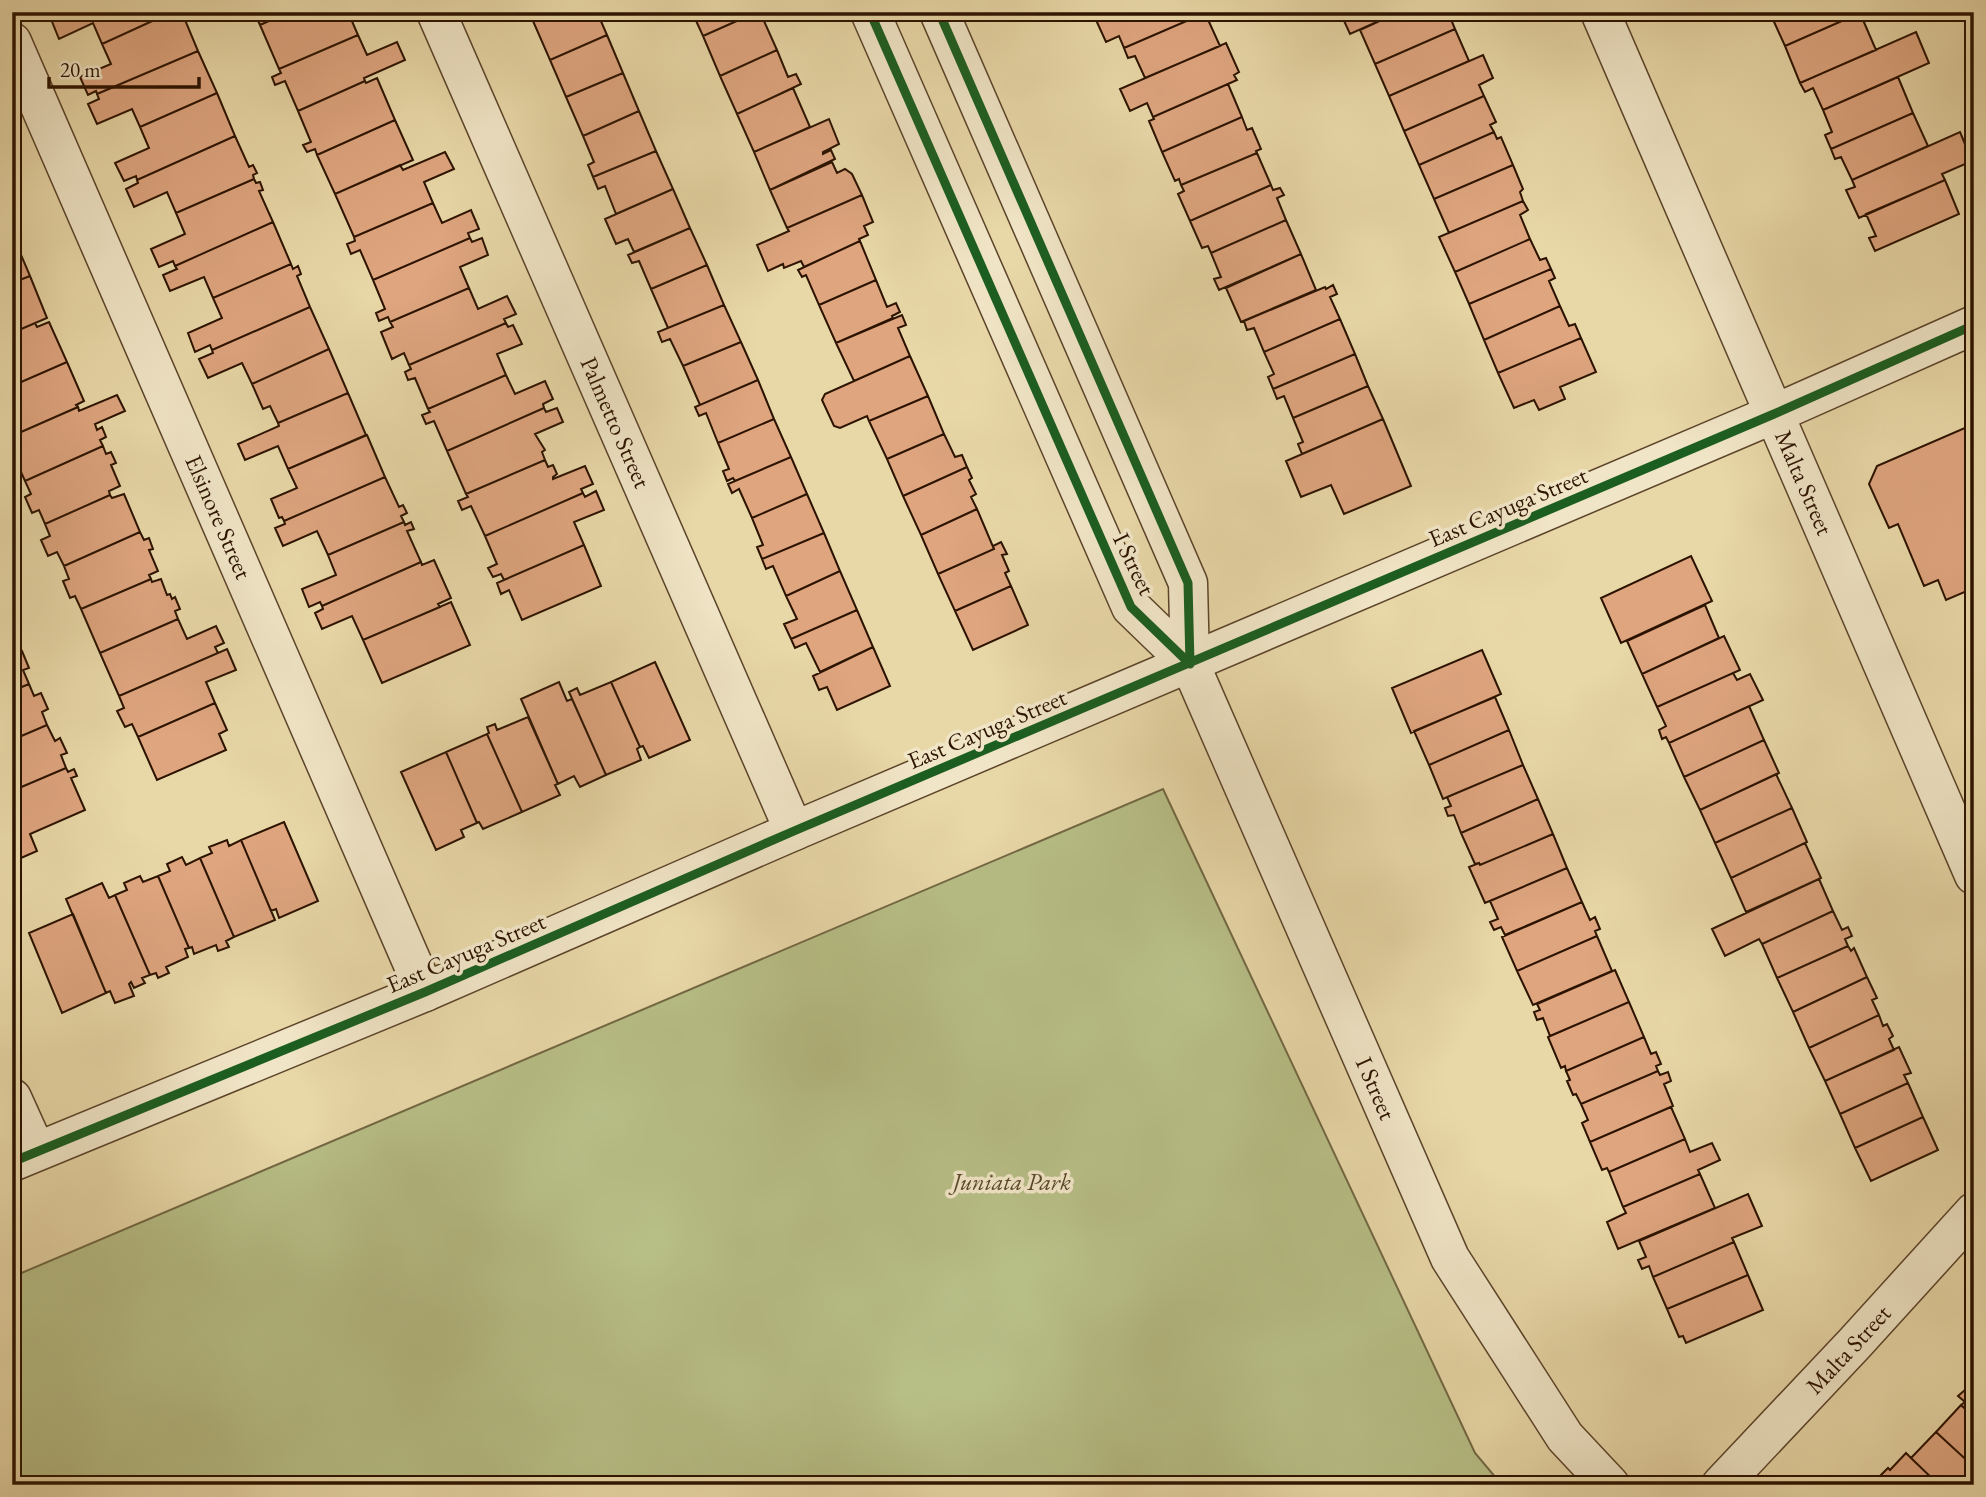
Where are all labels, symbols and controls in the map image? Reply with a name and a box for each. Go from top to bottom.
scale bar [49,46,200,90]
text: 20 m [60,56,101,83]
street label: Palmetto Street [574,352,658,493]
street label: Malta Street [1768,425,1841,540]
street label: Elsinore Street [178,450,260,584]
street label: East Cayuga Street [1424,459,1592,554]
street label: I Street [1106,527,1163,601]
street label: East Cayuga Street [903,681,1071,776]
street label: East Cayuga Street [382,905,550,1000]
street label: I Street [1349,1052,1404,1125]
park label: Juniata Park [948,1166,1071,1197]
street label: Malta Street [1799,1298,1898,1400]

